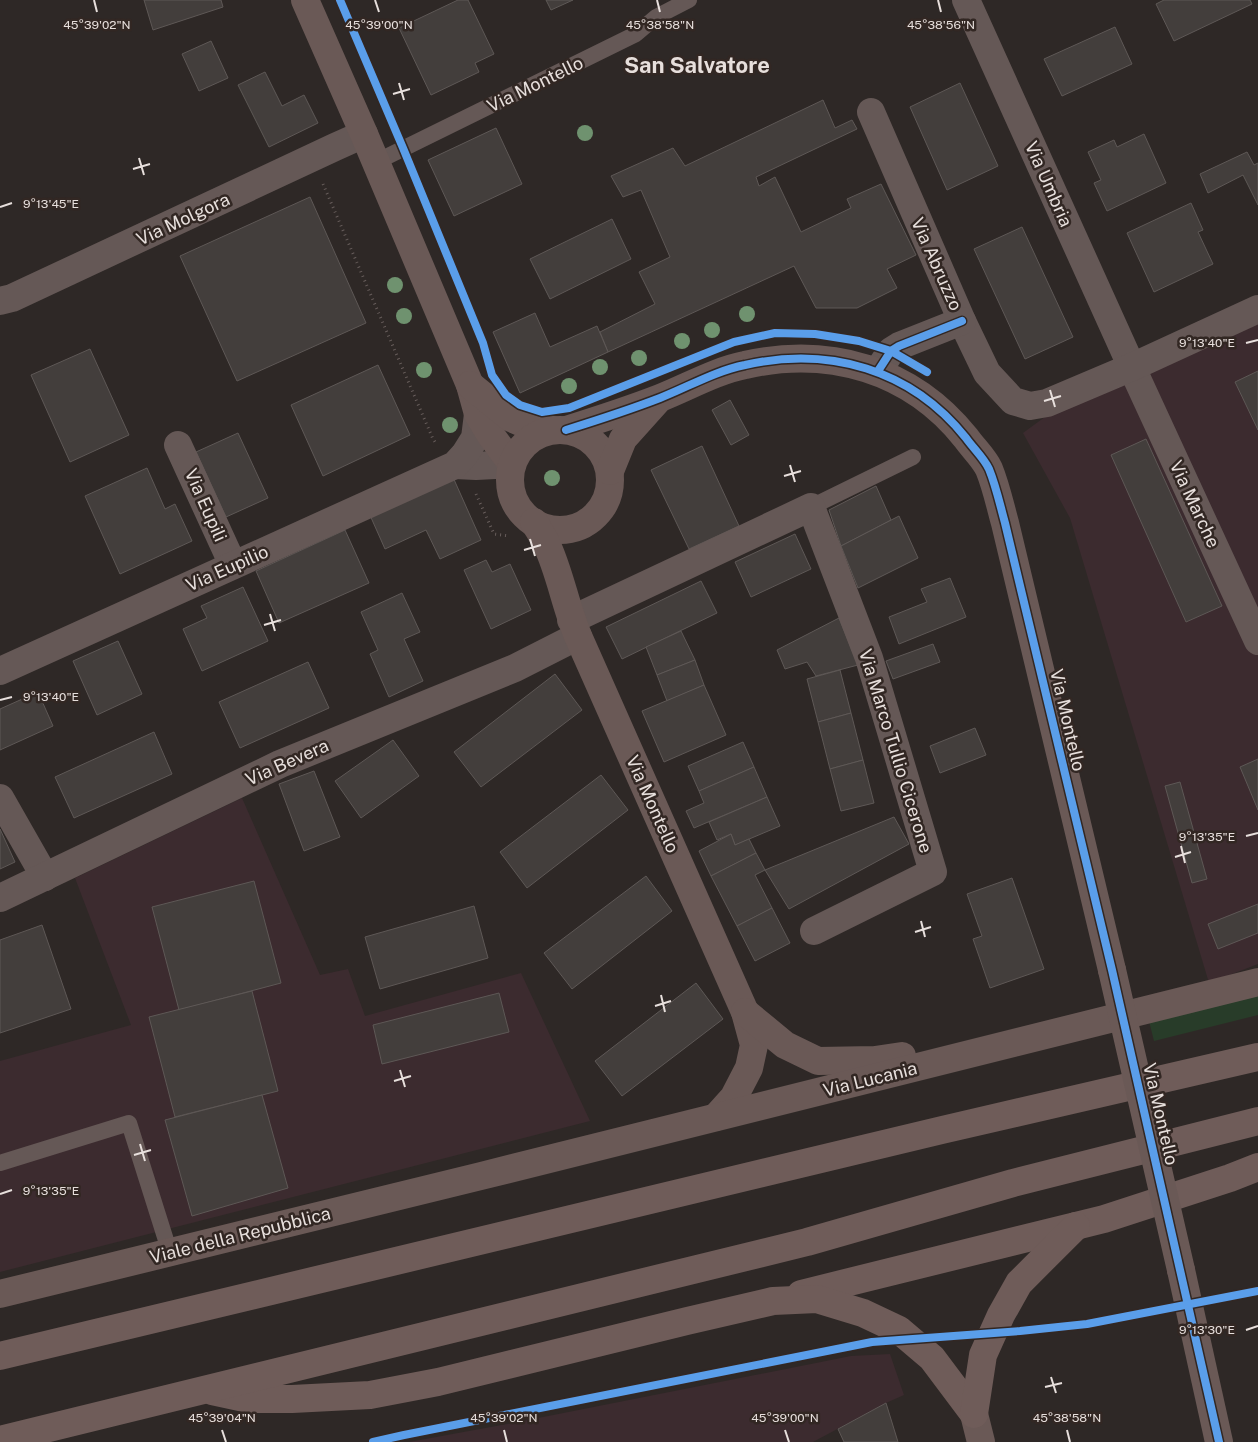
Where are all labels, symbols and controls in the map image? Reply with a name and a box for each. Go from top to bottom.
text: 45°39'02"N [63,18,131,32]
text: 45°39'00"N [345,18,413,32]
text: 45°38'58"N [626,18,694,32]
text: 45°38'56"N [907,18,975,32]
street label: Via Montello [484,52,586,116]
district label: San Salvatore [624,52,770,78]
street label: Via Umbria [1021,138,1077,230]
street label: Via Molgora [133,188,233,250]
text: 9°13'45"E [23,197,79,211]
street label: Via Abruzzo [907,214,967,314]
text: 9°13'40"E [1179,336,1235,350]
street label: Via Marche [1166,457,1224,551]
street label: Via Eupili [181,465,231,545]
street label: Via Eupilio [183,541,271,595]
street label: Via Marco Tullio Cicerone [855,647,937,855]
street label: Via Montello [1046,667,1090,773]
text: 9°13'40"E [23,690,79,704]
street label: Via Bevera [242,734,332,790]
street label: Via Montello [622,752,684,856]
text: 9°13'35"E [1179,830,1235,844]
street label: Via Lucania [821,1057,919,1101]
street label: Via Montello [1139,1061,1183,1167]
text: 9°13'35"E [23,1184,79,1198]
street label: Viale della Repubblica [147,1202,333,1268]
text: 9°13'30"E [1179,1323,1235,1337]
text: 45°39'04"N [188,1411,256,1425]
text: 45°39'02"N [470,1411,538,1425]
text: 45°39'00"N [751,1411,819,1425]
text: 45°38'58"N [1033,1411,1101,1425]

